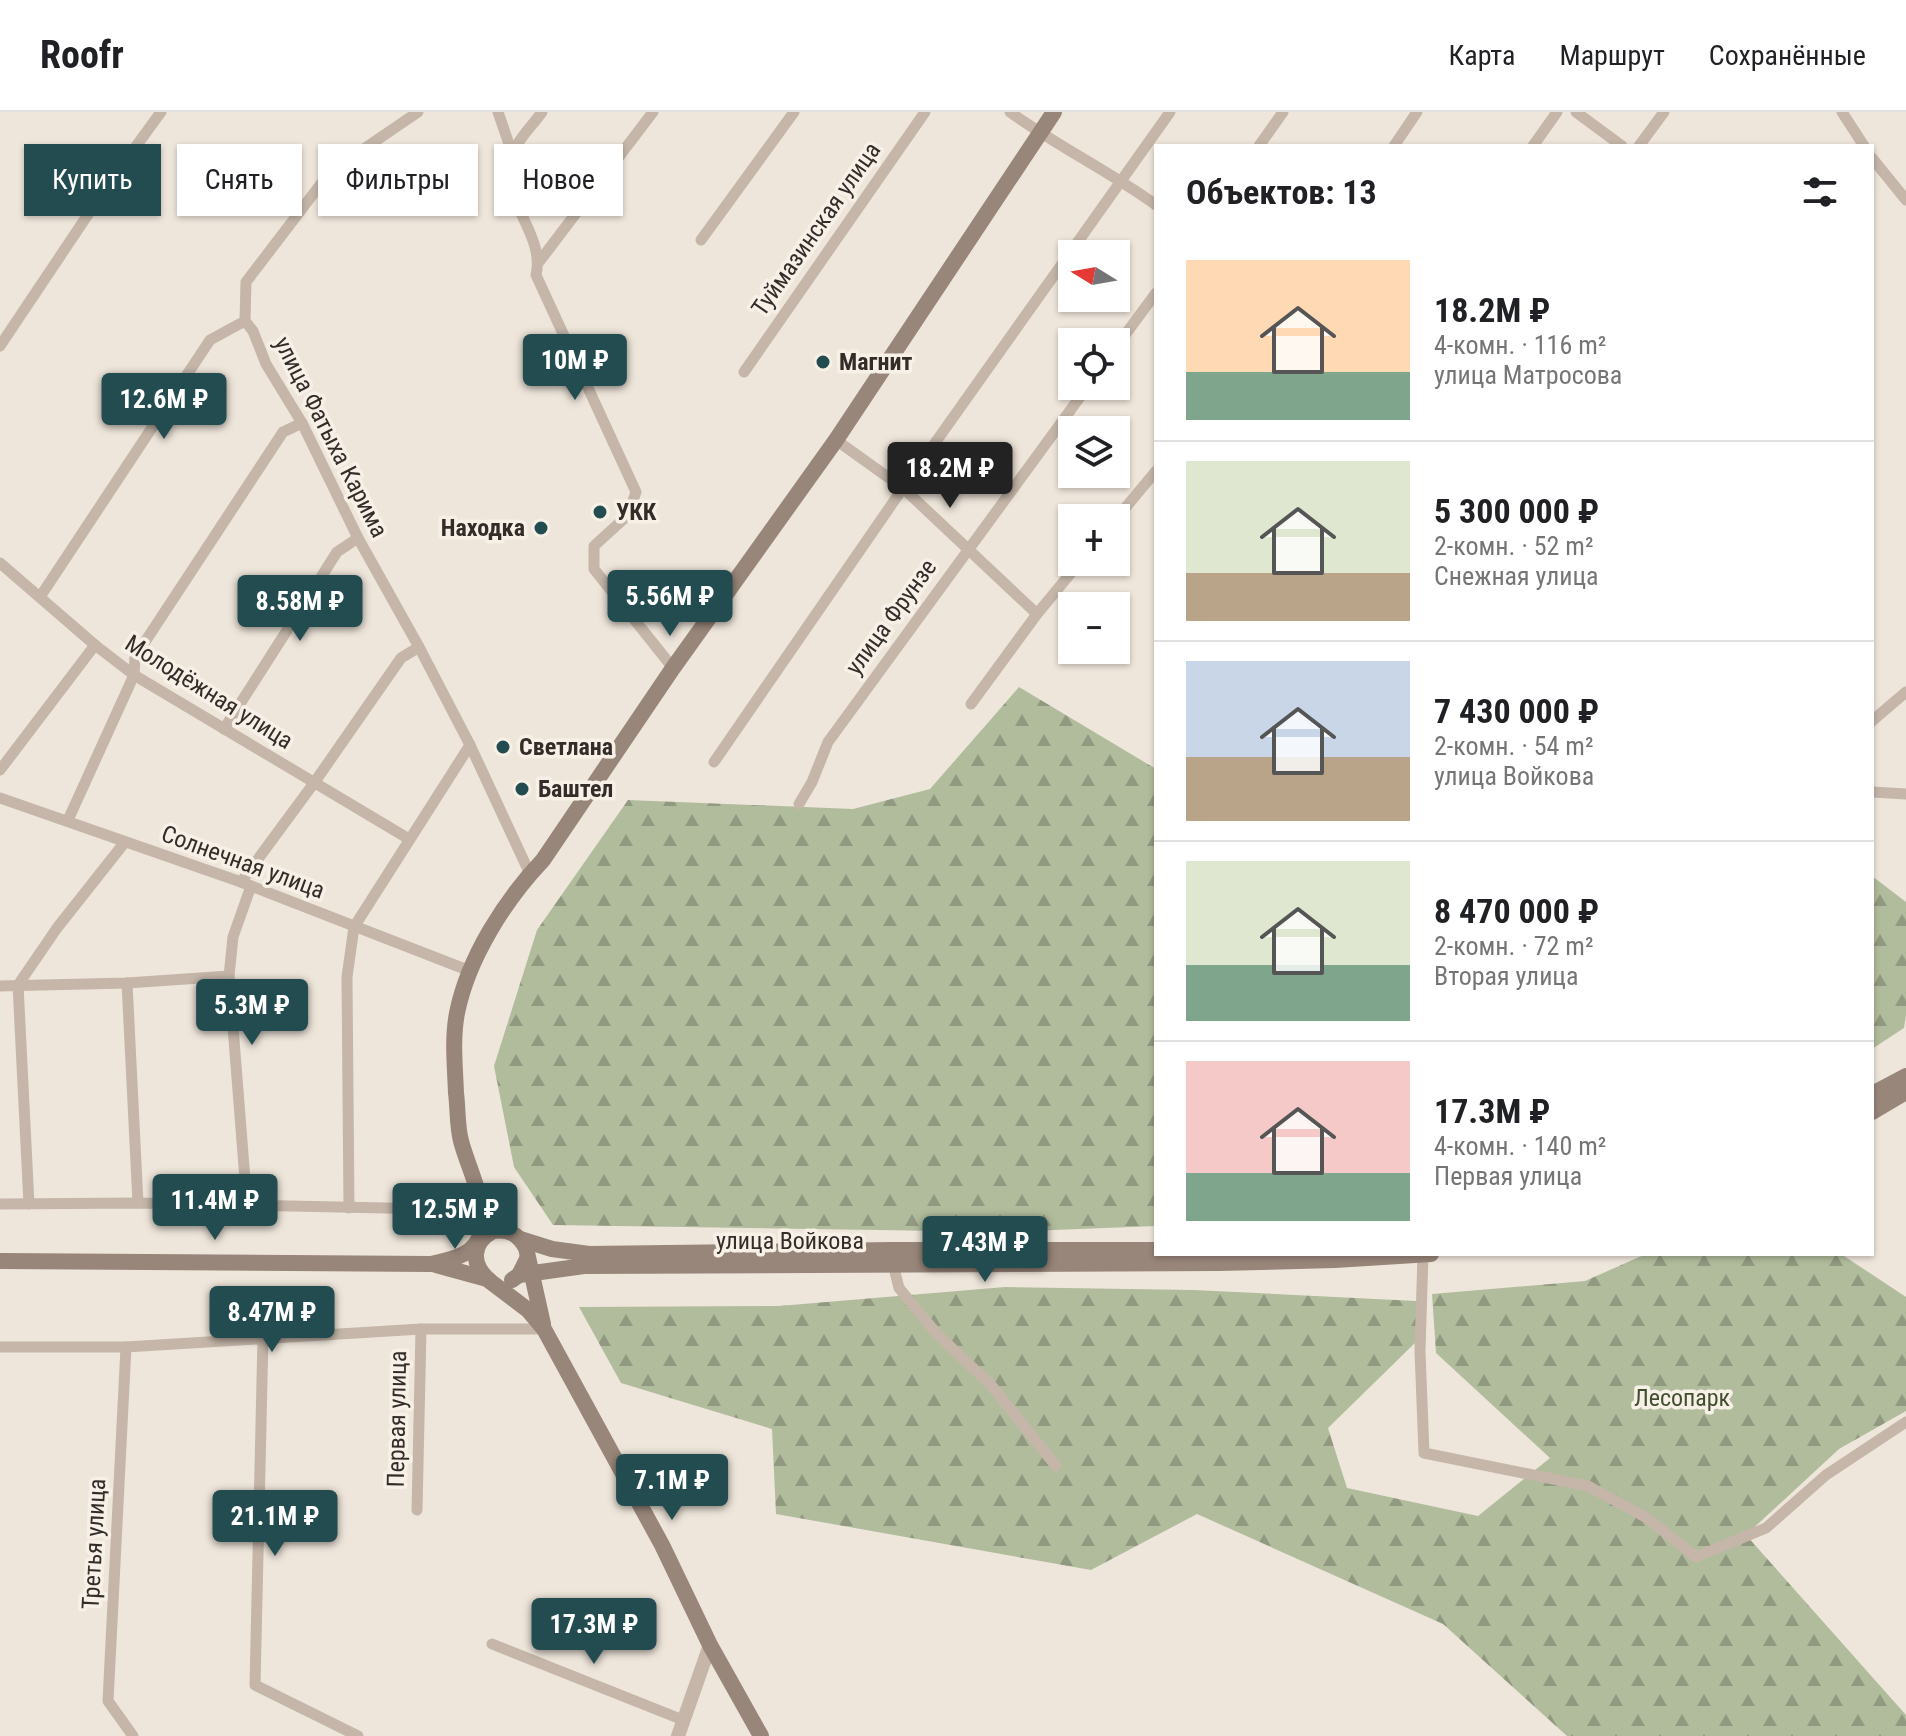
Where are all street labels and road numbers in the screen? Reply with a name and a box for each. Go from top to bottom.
street label: Туймазинская улица [746,137,886,321]
street label: улица Фатыха Карима [268,332,394,542]
street label: улица Фрунзе [840,554,942,680]
street label: Молодёжная улица [120,629,298,755]
street label: Солнечная улица [158,820,328,904]
street label: улица Войкова [716,1227,864,1255]
street label: Первая улица [382,1350,412,1488]
street label: Третья улица [77,1478,111,1610]

